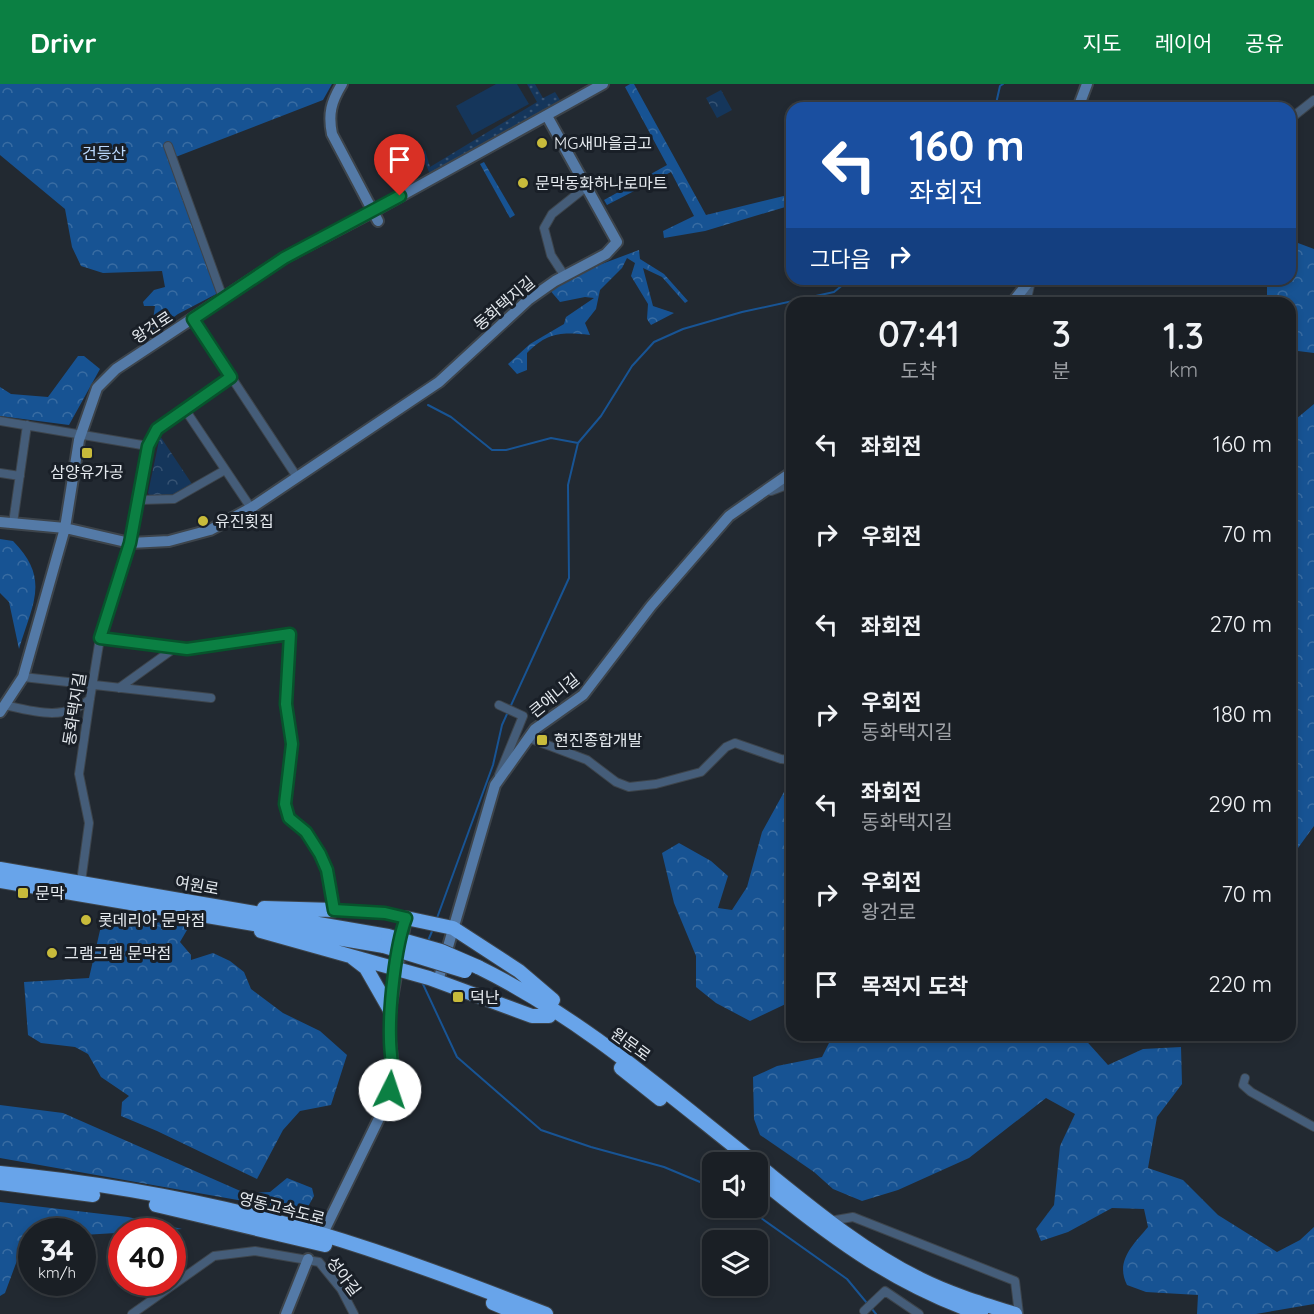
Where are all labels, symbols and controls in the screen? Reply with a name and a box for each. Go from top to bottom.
text: Drivr [30,25,97,60]
text: 지도 [1083,30,1121,56]
text: 레이어 [1154,30,1212,56]
text: 공유 [1245,30,1284,56]
text: 160 m [909,119,1025,172]
icon: left [810,126,888,204]
place label: MG새마을금고 [554,133,652,153]
pin [374,134,425,196]
marker: MG새마을금고 [535,136,549,150]
park label: 건등산 [82,143,126,163]
icon: arrive [383,143,416,176]
place label: 문막동화하나로마트 [535,173,667,193]
text: 좌회전 [909,175,984,209]
marker: 문막동화하나로마트 [516,176,530,190]
icon: right [883,240,916,273]
text: 그다음 [810,245,871,273]
street label: 동화택지길 [469,272,539,334]
street label: 왕건로 [128,306,176,347]
text: 07:41 [878,311,960,356]
text: 3 [1052,311,1071,356]
text: 1.3 [1163,313,1204,358]
text: km [1169,357,1198,382]
text: 도착 [900,358,937,383]
text: 분 [1052,358,1071,383]
icon: left [810,428,843,461]
text: 160 m [1213,430,1272,458]
text: 좌회전 [861,432,922,460]
marker: 삼양유가공 [80,446,94,460]
place label: 삼양유가공 [50,462,124,482]
place label: 유진횟집 [215,511,274,531]
marker: 유진횟집 [196,514,210,528]
icon: right [810,518,843,551]
text: 70 m [1222,520,1272,548]
text: 우회전 [861,522,922,550]
icon: left [810,608,843,641]
text: 270 m [1210,610,1272,638]
text: 좌회전 [861,612,922,640]
street label: 큰애니길 [525,669,583,721]
street label: 동화택지길 [58,671,90,747]
text: 우회전 [861,688,922,716]
icon: right [810,698,843,731]
text: 180 m [1213,700,1272,728]
text: 동화택지길 [861,719,953,744]
place label: 현진종합개발 [554,730,643,750]
marker: 현진종합개발 [535,733,549,747]
text: 좌회전 [861,778,922,806]
icon: left [810,788,843,821]
text: 290 m [1208,790,1272,818]
text: 동화택지길 [861,809,953,834]
text: 우회전 [861,868,922,896]
street label: 여원로 [174,871,221,899]
icon: right [810,878,843,911]
text: 70 m [1222,880,1272,908]
place label: 문막 [35,883,65,903]
marker: 문막 [16,886,30,900]
text: 왕건로 [861,899,916,924]
place label: 롯데리아 문막점 [98,910,205,930]
marker: 롯데리아 문막점 [79,913,93,927]
place label: 그램그램 문막점 [64,943,171,963]
marker: 그램그램 문막점 [45,946,59,960]
icon: arrive [810,968,843,1001]
text: 220 m [1208,970,1272,998]
text: 목적지 도착 [861,972,968,1000]
place label: 덕난 [470,987,500,1007]
marker: 덕난 [451,990,465,1004]
street label: 원문로 [607,1023,655,1065]
position arrow [358,1058,422,1122]
map controls [702,1152,768,1296]
button: sound [702,1152,768,1218]
street label: 영동고속도로 [237,1188,328,1228]
speed limit sign: 40 [108,1218,186,1296]
button: layers [702,1230,768,1296]
text: 34 [40,1231,74,1269]
street label: 성아길 [323,1252,365,1300]
text: km/h [38,1263,76,1282]

